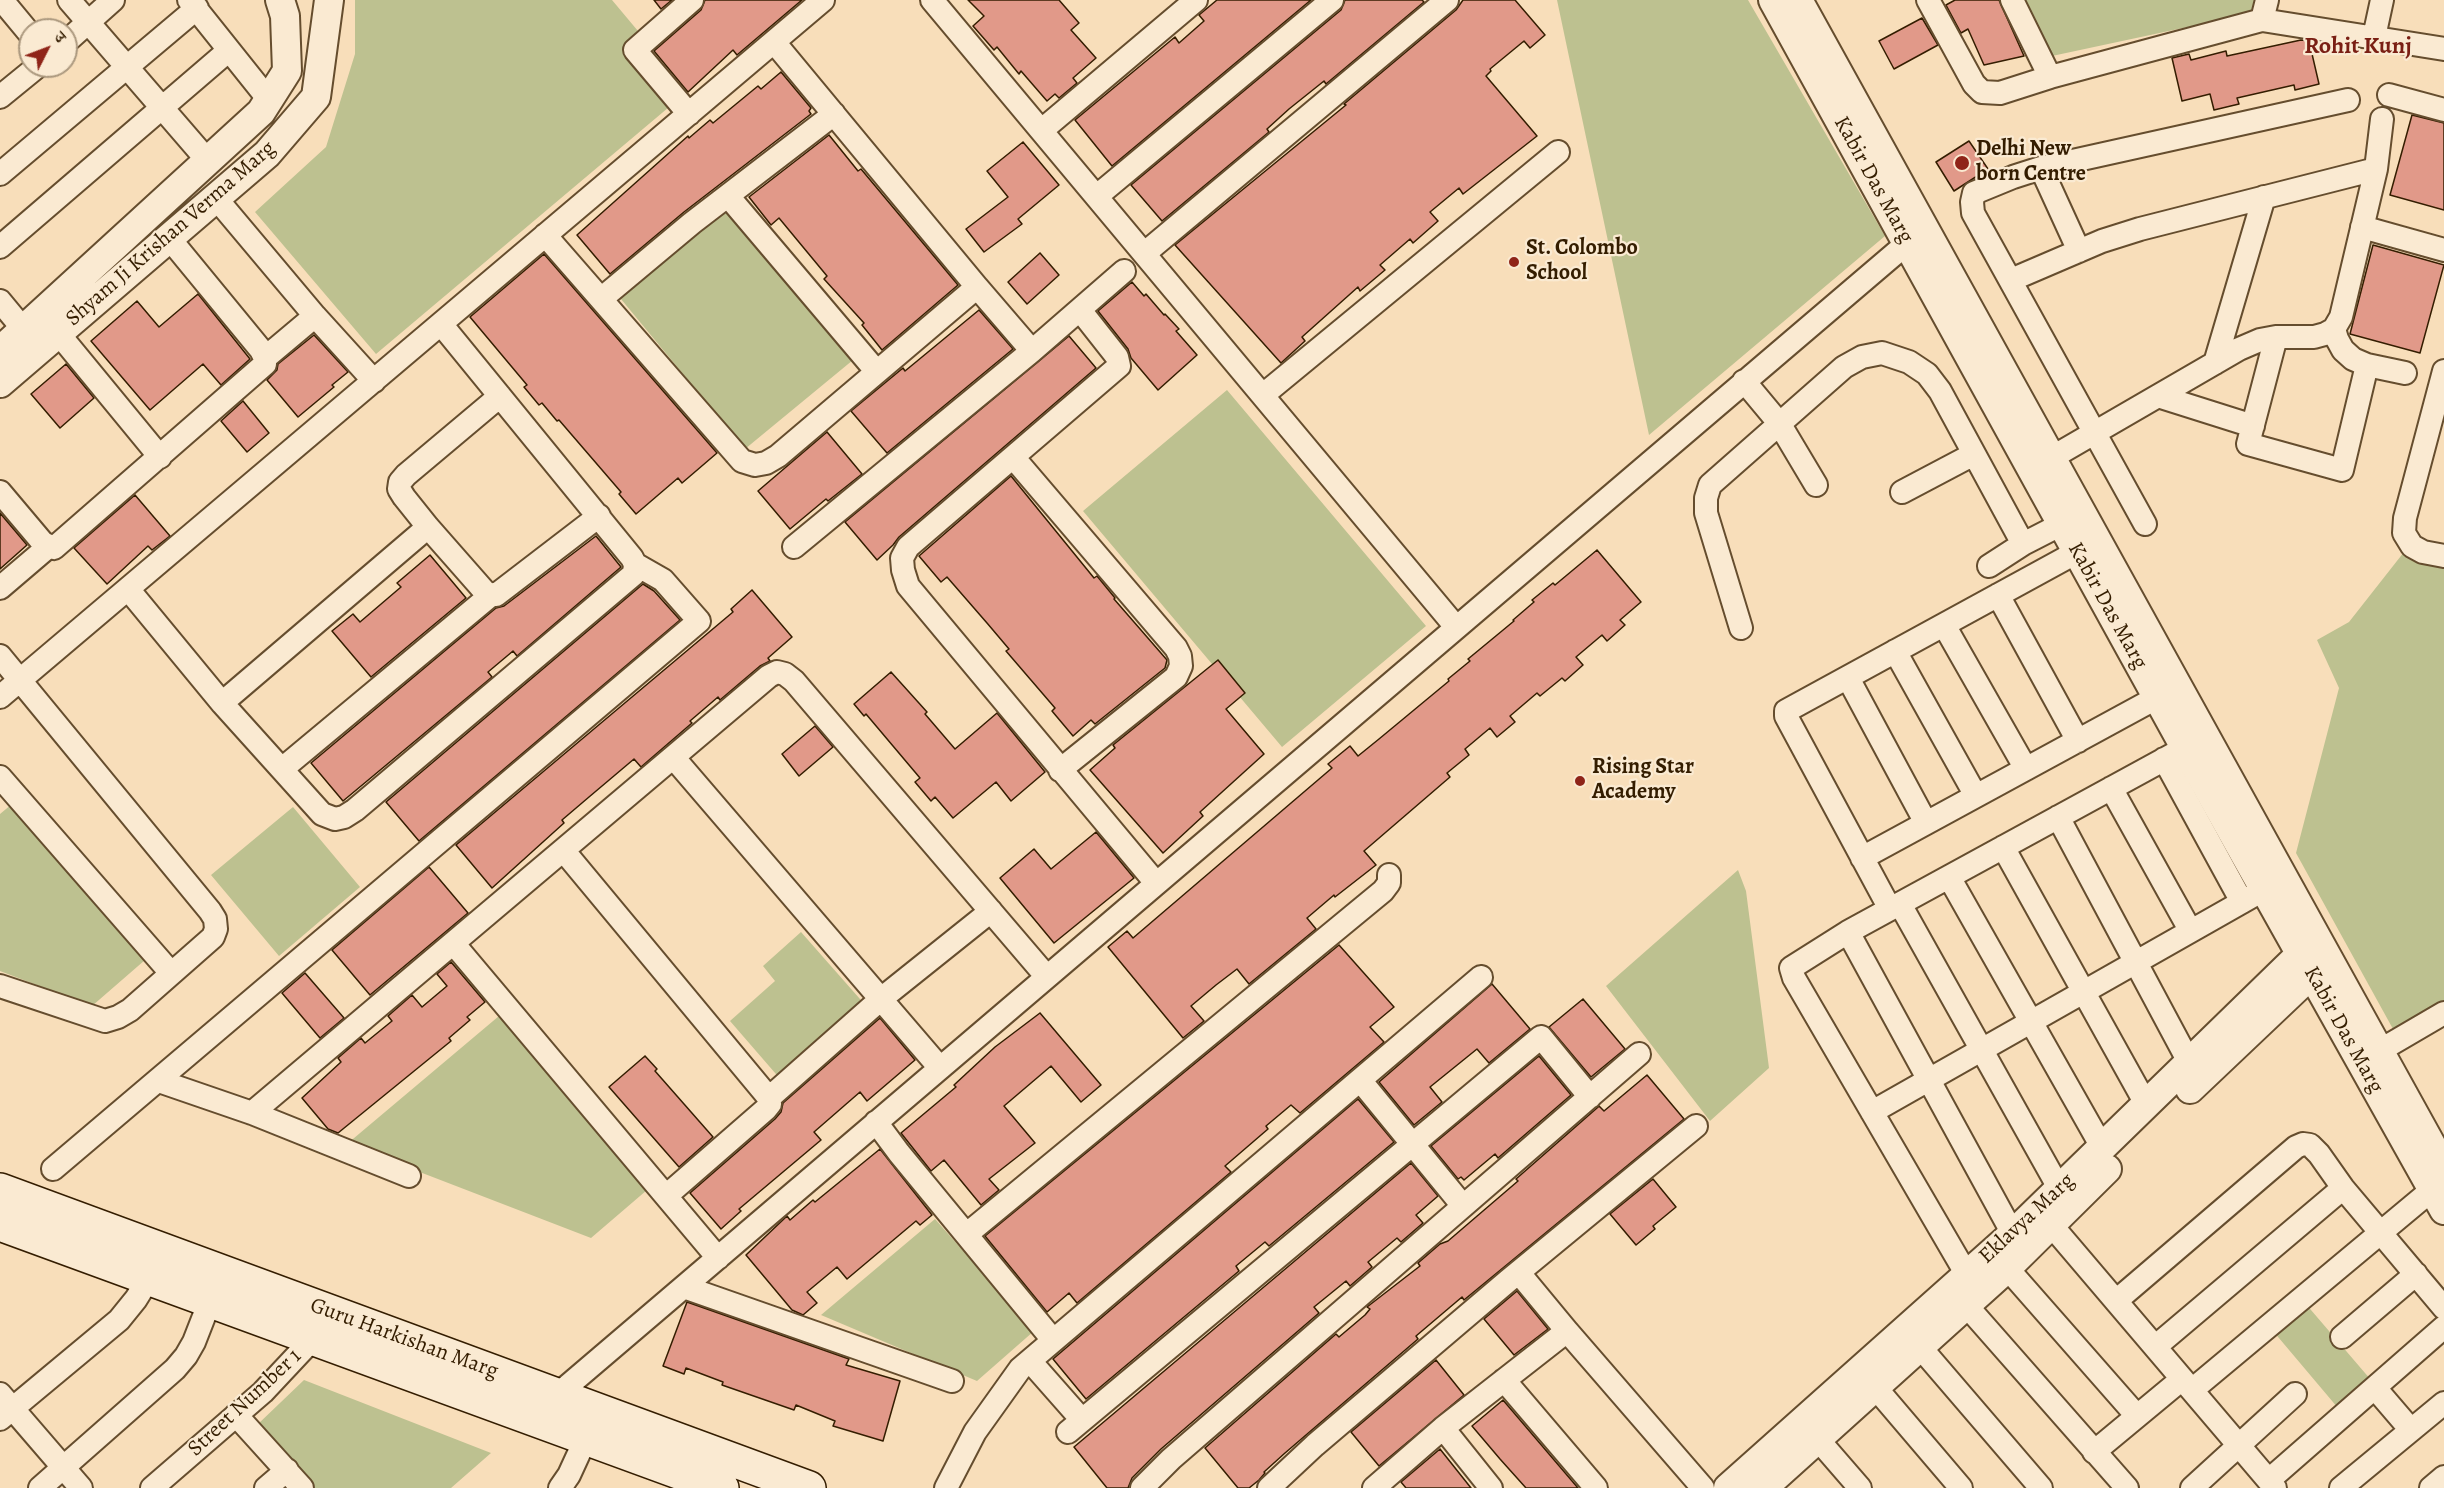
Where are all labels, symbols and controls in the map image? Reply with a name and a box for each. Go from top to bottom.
north arrow [18,18,78,78]
text: उ [49,27,71,48]
district label: Rohit Kunj [2304,33,2412,61]
street label: Kabir Das Marg [1827,112,1919,248]
street label: Shyam Ji Krishan Verma Marg [61,136,281,332]
place label: Delhi New born Centre [1976,137,2086,188]
marker: Delhi New born Centre [1953,154,1971,172]
place label: St. Colombo School [1526,236,1638,288]
marker: St. Colombo School [1507,255,1521,269]
street label: Kabir Das Marg [2061,538,2153,674]
place label: Rising Star Academy [1592,755,1694,806]
marker: Rising Star Academy [1573,774,1587,788]
street label: Kabir Das Marg [2297,962,2389,1098]
street label: Eklavya Marg [1974,1168,2080,1270]
street label: Guru Harkishan Marg [306,1293,502,1385]
street label: Street Number 1 [183,1344,307,1462]

